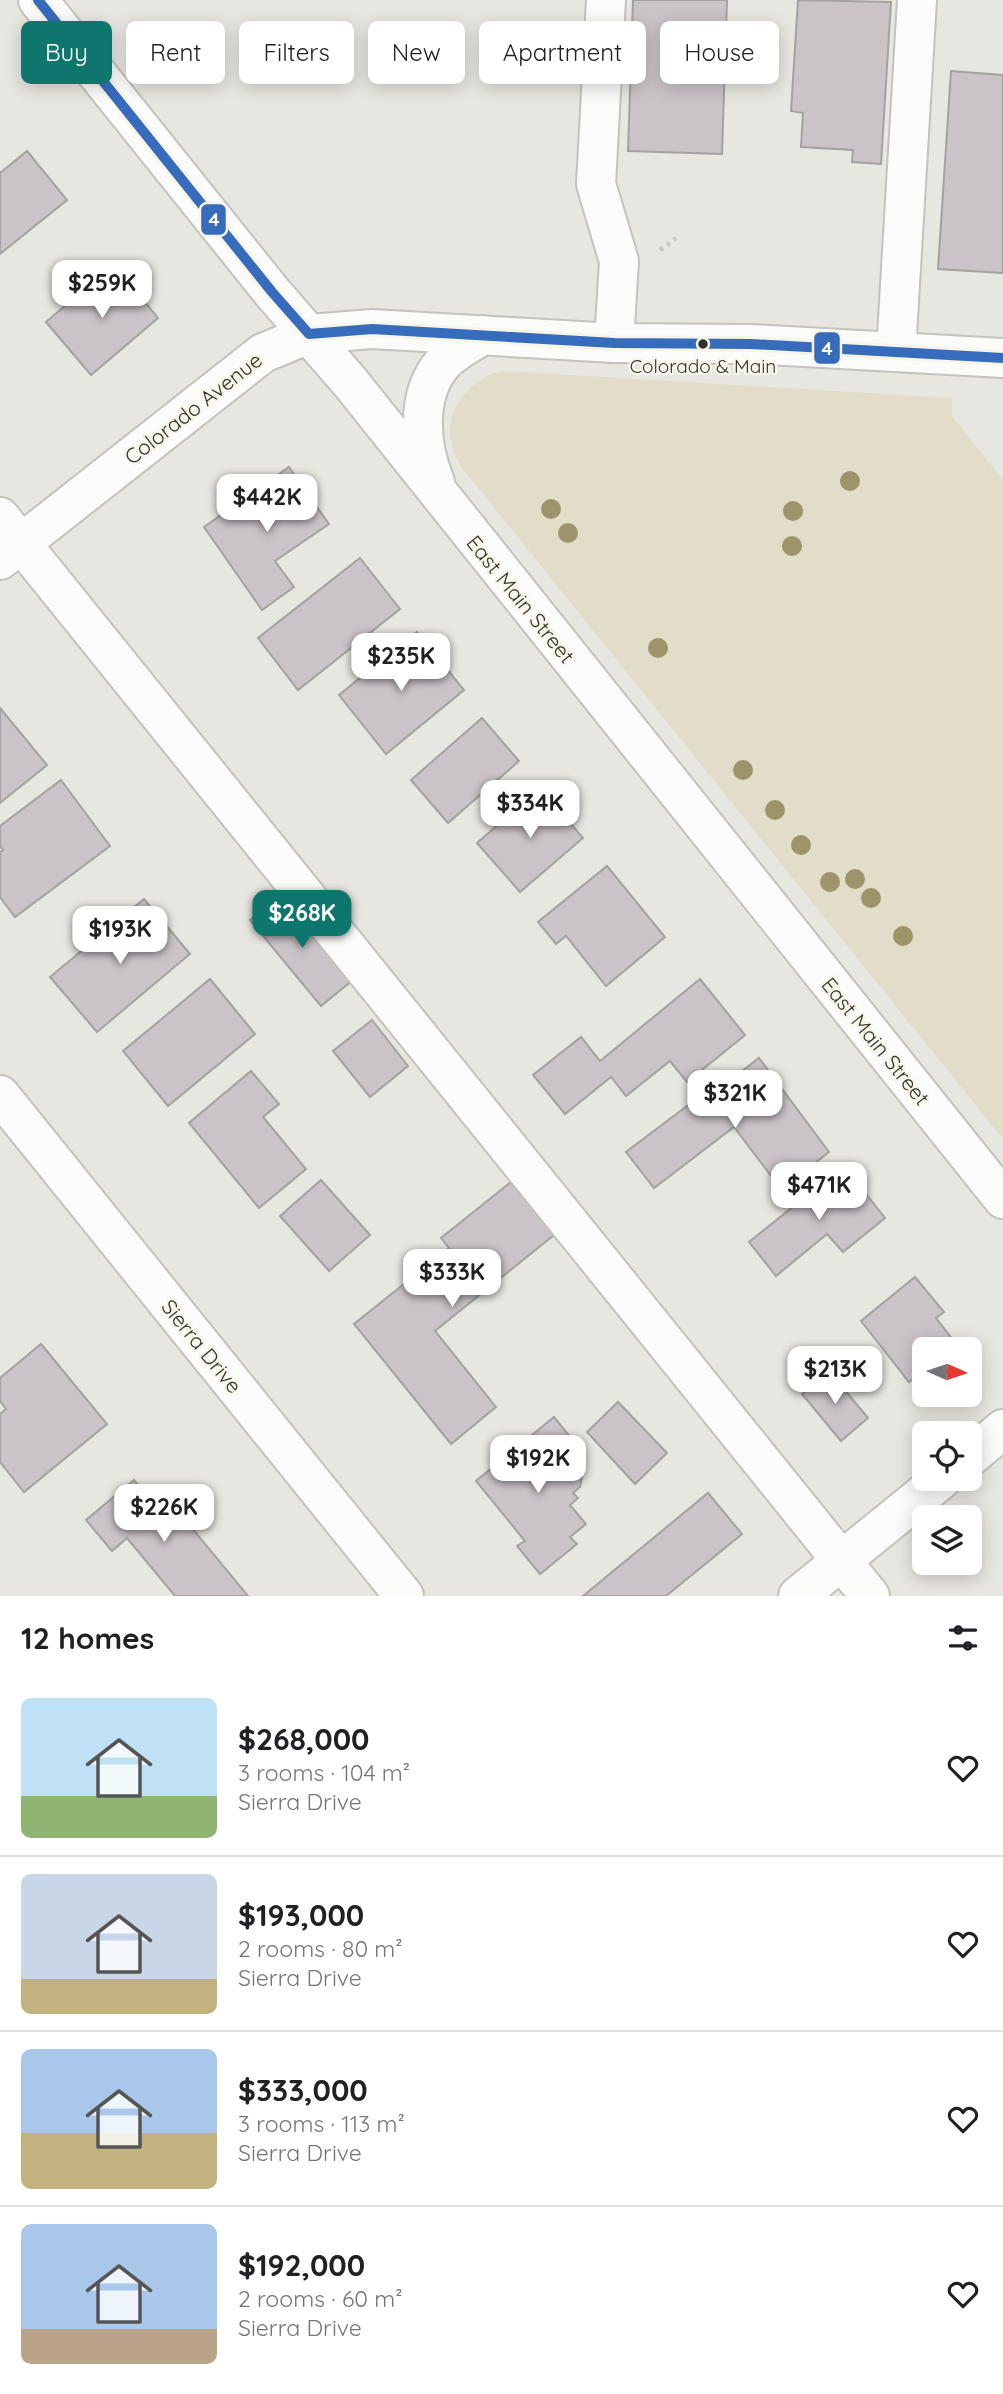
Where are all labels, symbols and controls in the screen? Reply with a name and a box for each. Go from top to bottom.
chip: Buy [21,21,112,84]
chip: Rent [126,21,225,84]
chip: Filters [239,21,354,84]
chip: New [368,21,465,84]
chip: Apartment [479,21,646,84]
chip: House [660,21,779,84]
line badge: 4 [200,203,227,236]
text: 4 [208,207,220,231]
pin: $259K [53,260,151,320]
text: $259K [68,268,136,297]
line badge: 4 [813,331,841,365]
text: 4 [821,336,833,360]
marker: Colorado & Main [696,337,710,351]
street label: Colorado Avenue [119,346,267,470]
place label: Colorado & Main [630,354,776,378]
pin: $442K [218,475,316,534]
text: $442K [233,482,301,511]
street label: East Main Street [461,530,581,668]
pin: $235K [352,634,450,693]
text: $235K [367,641,435,670]
pin: $334K [481,780,579,840]
text: $334K [496,788,564,817]
pin: $268K [253,890,351,950]
text: $268K [268,898,336,927]
pin: $193K [71,906,169,966]
text: $193K [88,914,152,943]
street label: East Main Street [816,972,936,1110]
pin: $321K [686,1070,784,1130]
text: $321K [703,1078,767,1107]
pin: $471K [770,1162,868,1222]
text: $471K [787,1170,851,1199]
pin: $333K [403,1250,501,1309]
text: $333K [419,1257,485,1286]
street label: Sierra Drive [156,1294,248,1398]
north arrow [912,1337,982,1407]
map controls [912,1337,982,1575]
pin: $213K [786,1346,884,1406]
text: $213K [803,1354,867,1383]
button: locate [912,1421,982,1491]
pin: $192K [489,1436,587,1495]
text: $192K [506,1443,570,1472]
pin: $226K [115,1484,213,1544]
text: $226K [130,1492,198,1521]
button: layers [912,1505,982,1575]
text: 12 homes [21,1619,154,1657]
icon: filters [944,1619,982,1657]
text: $268,000 [238,1720,370,1758]
icon: home [77,1726,161,1810]
icon: heart [944,1749,982,1787]
text: 3 rooms · 104 m² [238,1758,410,1787]
text: Sierra Drive [238,1787,362,1816]
text: $193,000 [238,1896,364,1934]
icon: home [77,1902,161,1986]
icon: heart [944,1925,982,1963]
text: 2 rooms · 80 m² [238,1934,403,1963]
text: Sierra Drive [238,1963,362,1992]
text: $333,000 [238,2071,368,2109]
icon: home [77,2077,161,2161]
icon: heart [944,2100,982,2138]
text: 3 rooms · 113 m² [238,2109,405,2138]
text: Sierra Drive [238,2138,362,2167]
text: $192,000 [238,2246,365,2284]
icon: home [77,2252,161,2336]
icon: heart [944,2275,982,2313]
text: 2 rooms · 60 m² [238,2284,403,2313]
text: Sierra Drive [238,2313,362,2342]

